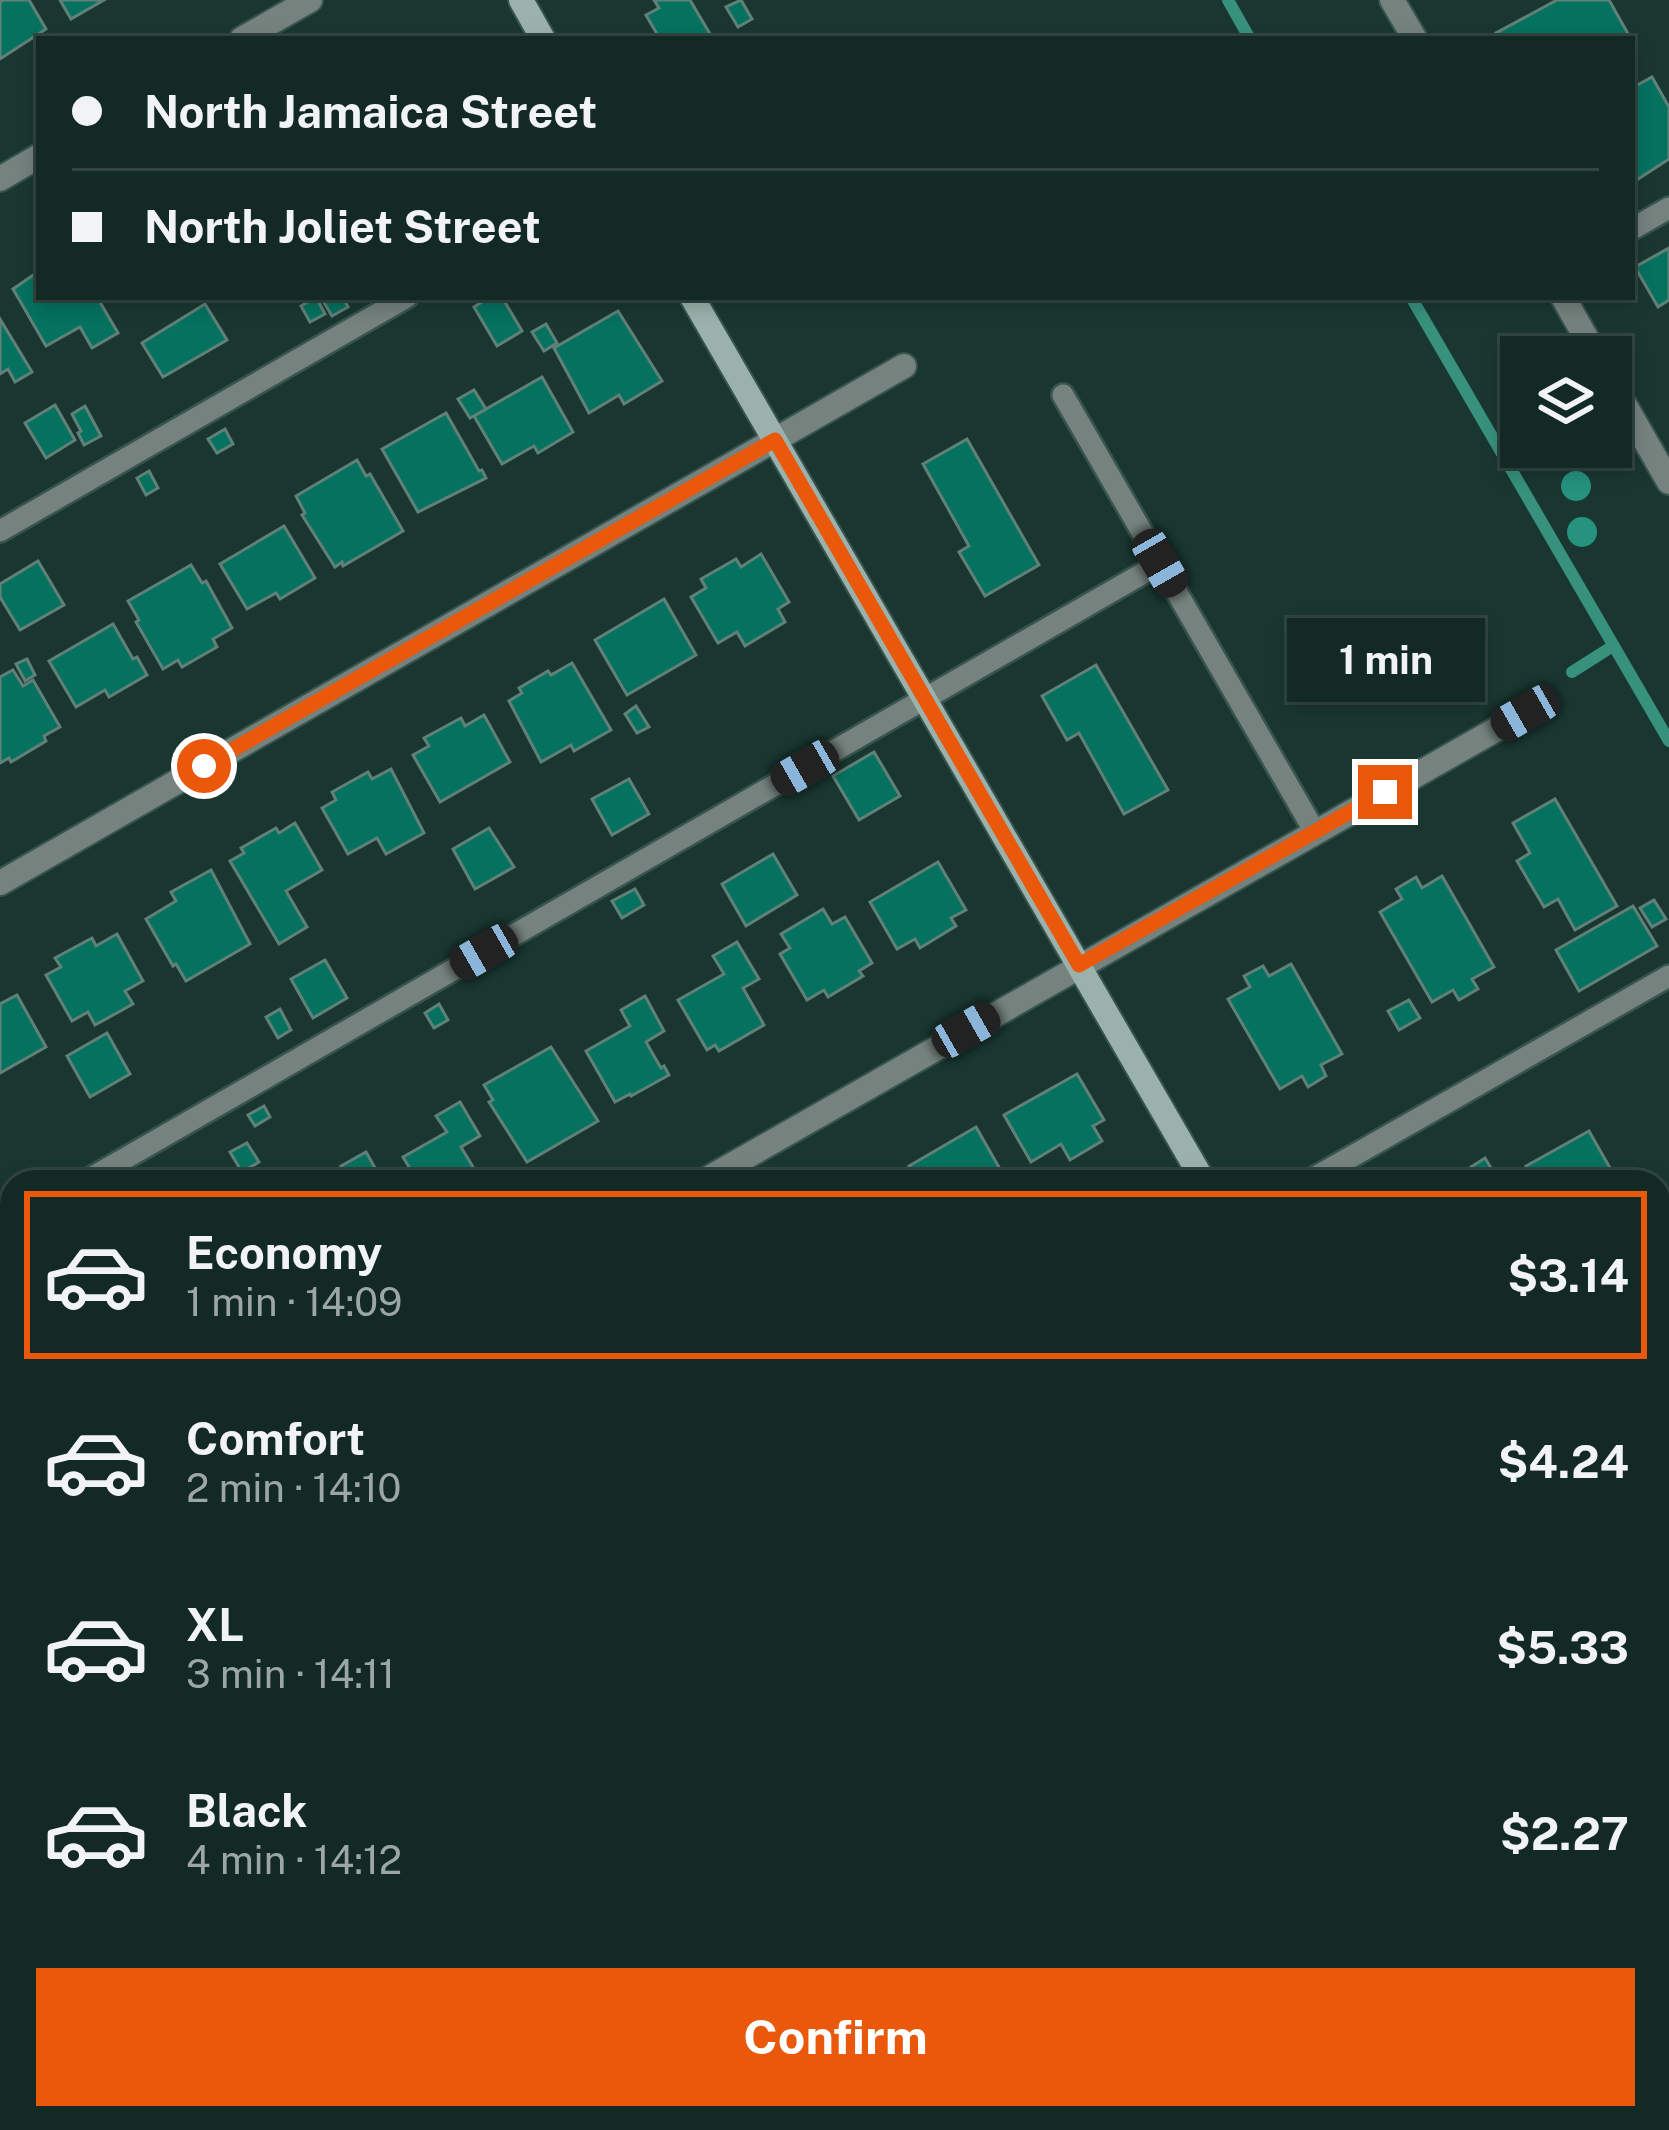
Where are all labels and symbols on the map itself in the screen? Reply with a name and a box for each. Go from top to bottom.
car [1126,523,1194,603]
callout: 1 min [1286,618,1484,702]
car [1485,679,1565,747]
car [765,734,845,802]
route start [177,739,231,793]
route end [1358,765,1412,819]
car [444,918,524,986]
car [926,996,1006,1064]

